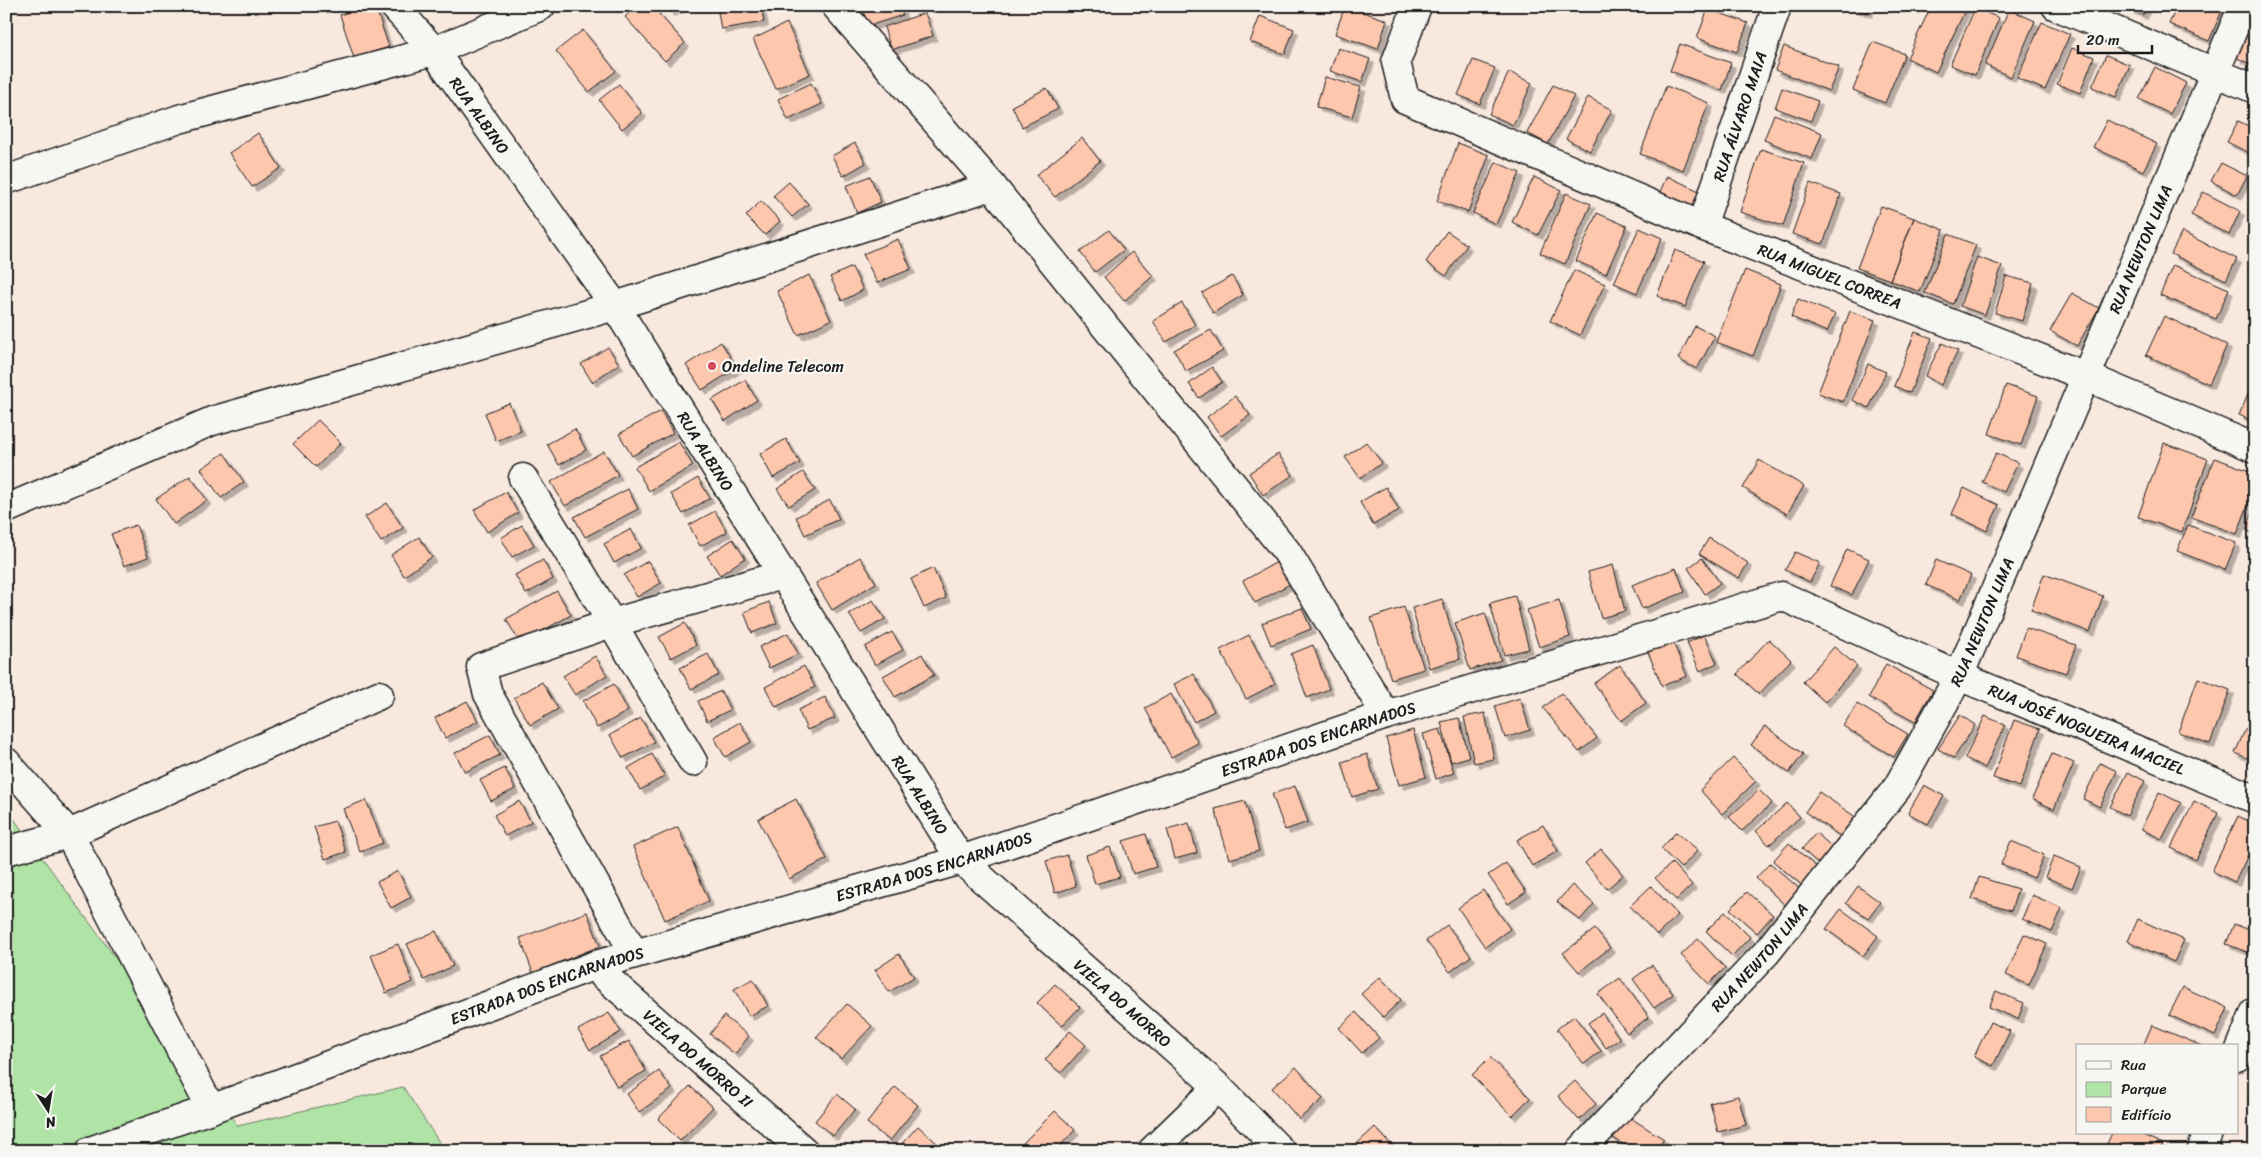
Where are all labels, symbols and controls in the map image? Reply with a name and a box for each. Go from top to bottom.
scale bar [2078,22,2152,54]
text: 20 m [2086,27,2120,53]
street label: RUA ÁLVARO MAIA [1704,47,1775,185]
street label: RUA ALBINO [442,70,517,160]
street label: RUA NEWTON LIMA [2100,180,2180,318]
street label: RUA MIGUEL CORREA [1753,235,1906,317]
place label: Ondeline Telecom [722,352,844,381]
marker: Ondeline Telecom [706,360,718,372]
street label: RUA ALBINO [669,405,742,497]
street label: RUA NEWTON LIMA [1941,553,2022,692]
street label: RUA JOSÉ NOGUEIRA MACIEL [1984,675,2190,783]
street label: ESTRADA DOS ENCARNADOS [1217,692,1419,785]
street label: RUA ALBINO [884,749,956,840]
street label: ESTRADA DOS ENCARNADOS [832,822,1036,910]
street label: RUA NEWTON LIMA [1703,896,1815,1019]
street label: ESTRADA DOS ENCARNADOS [445,938,648,1033]
street label: VIELA DO MORRO [1067,951,1179,1055]
street label: VIELA DO MORRO II [636,1001,760,1115]
legend [2076,1044,2238,1134]
text: Rua [2121,1052,2146,1078]
text: Parque [2121,1076,2166,1102]
north arrow [22,1084,72,1134]
text: Edifício [2121,1102,2172,1128]
text: N [43,1109,59,1136]

